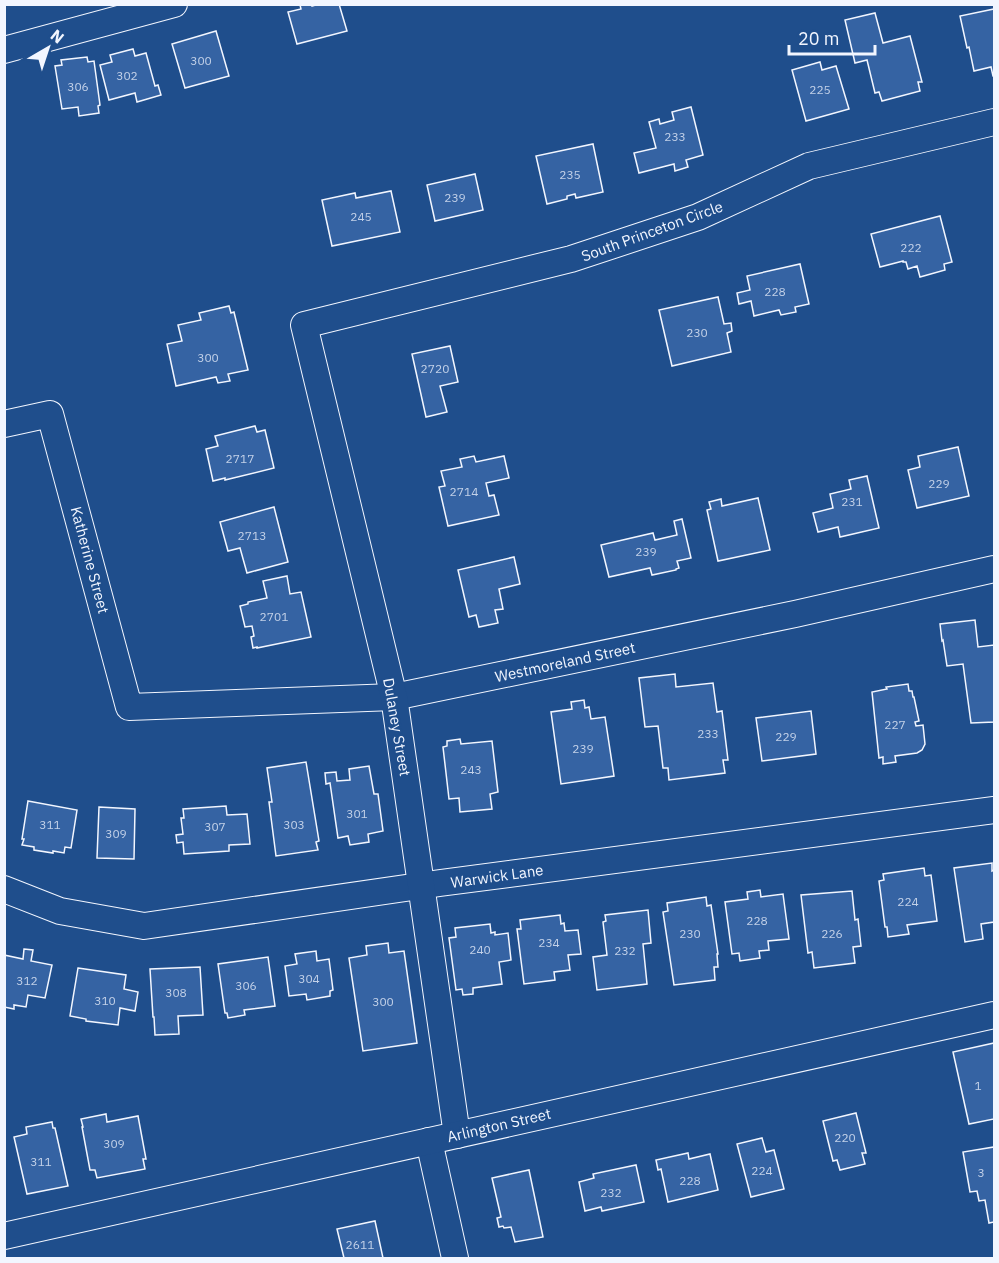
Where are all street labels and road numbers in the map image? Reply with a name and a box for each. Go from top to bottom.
street label: South Princeton Circle [579,197,725,265]
street label: Katherine Street [67,504,113,616]
street label: Westmoreland Street [493,638,637,686]
street label: Dulaney Street [379,676,415,778]
street label: Warwick Lane [449,860,545,892]
street label: Arlington Street [445,1104,553,1146]

